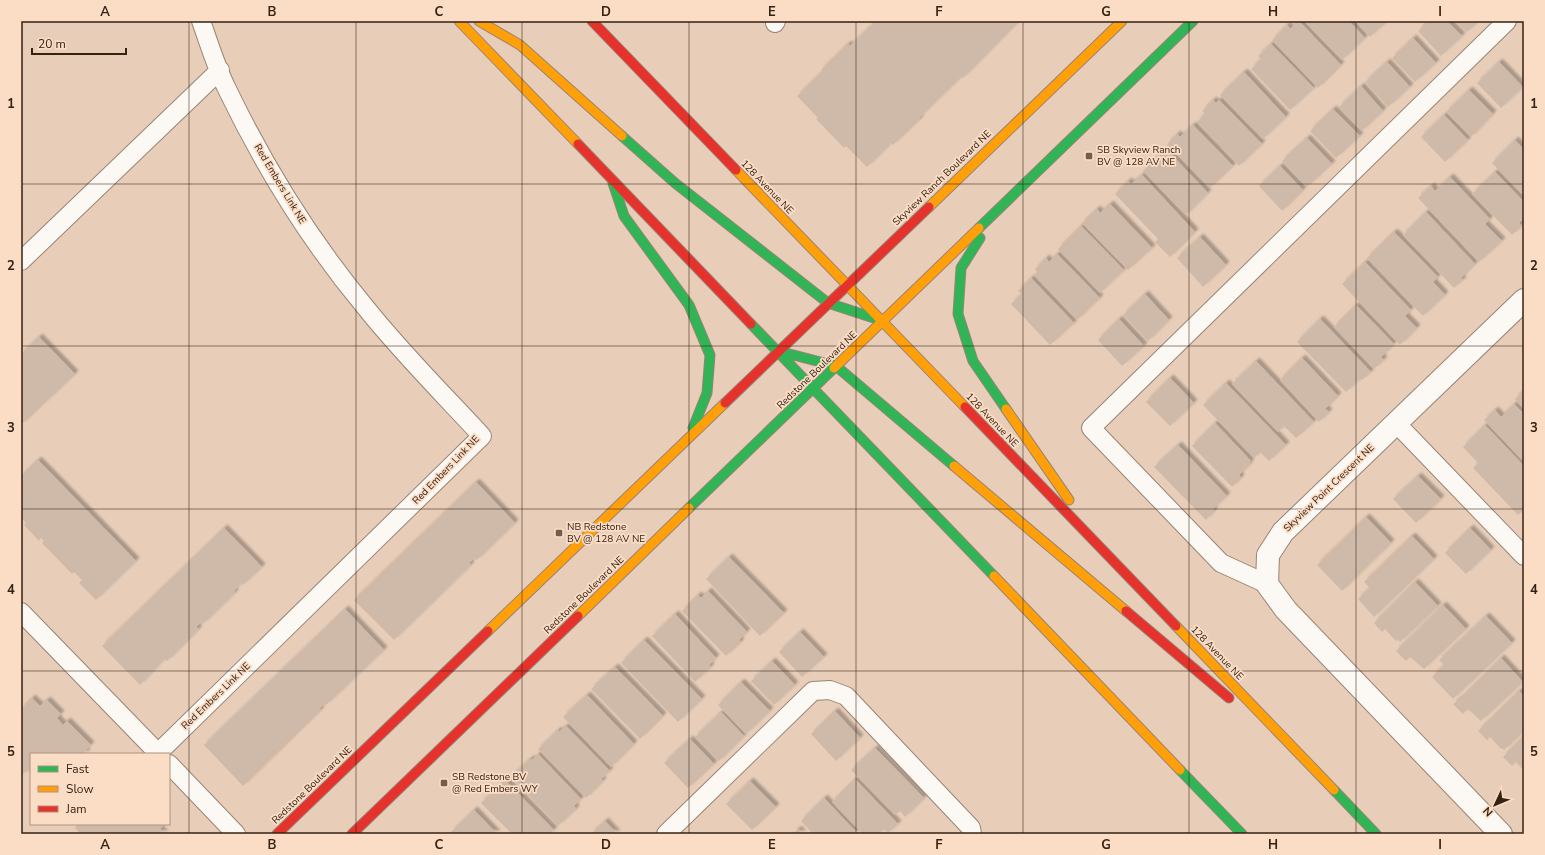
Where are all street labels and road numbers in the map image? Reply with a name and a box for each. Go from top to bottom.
street label: Skyview Ranch Boulevard NE [890,127,995,229]
street label: Red Embers Link NE [251,141,310,227]
street label: 128 Avenue NE [738,157,797,217]
street label: Redstone Boulevard NE [774,328,860,412]
street label: 128 Avenue NE [963,390,1022,450]
street label: Red Embers Link NE [409,432,483,508]
street label: Skyview Point Crescent NE [1281,441,1377,535]
street label: Redstone Boulevard NE [541,553,627,637]
street label: 128 Avenue NE [1188,623,1247,683]
street label: Red Embers Link NE [178,659,254,733]
street label: Redstone Boulevard NE [269,743,355,827]

